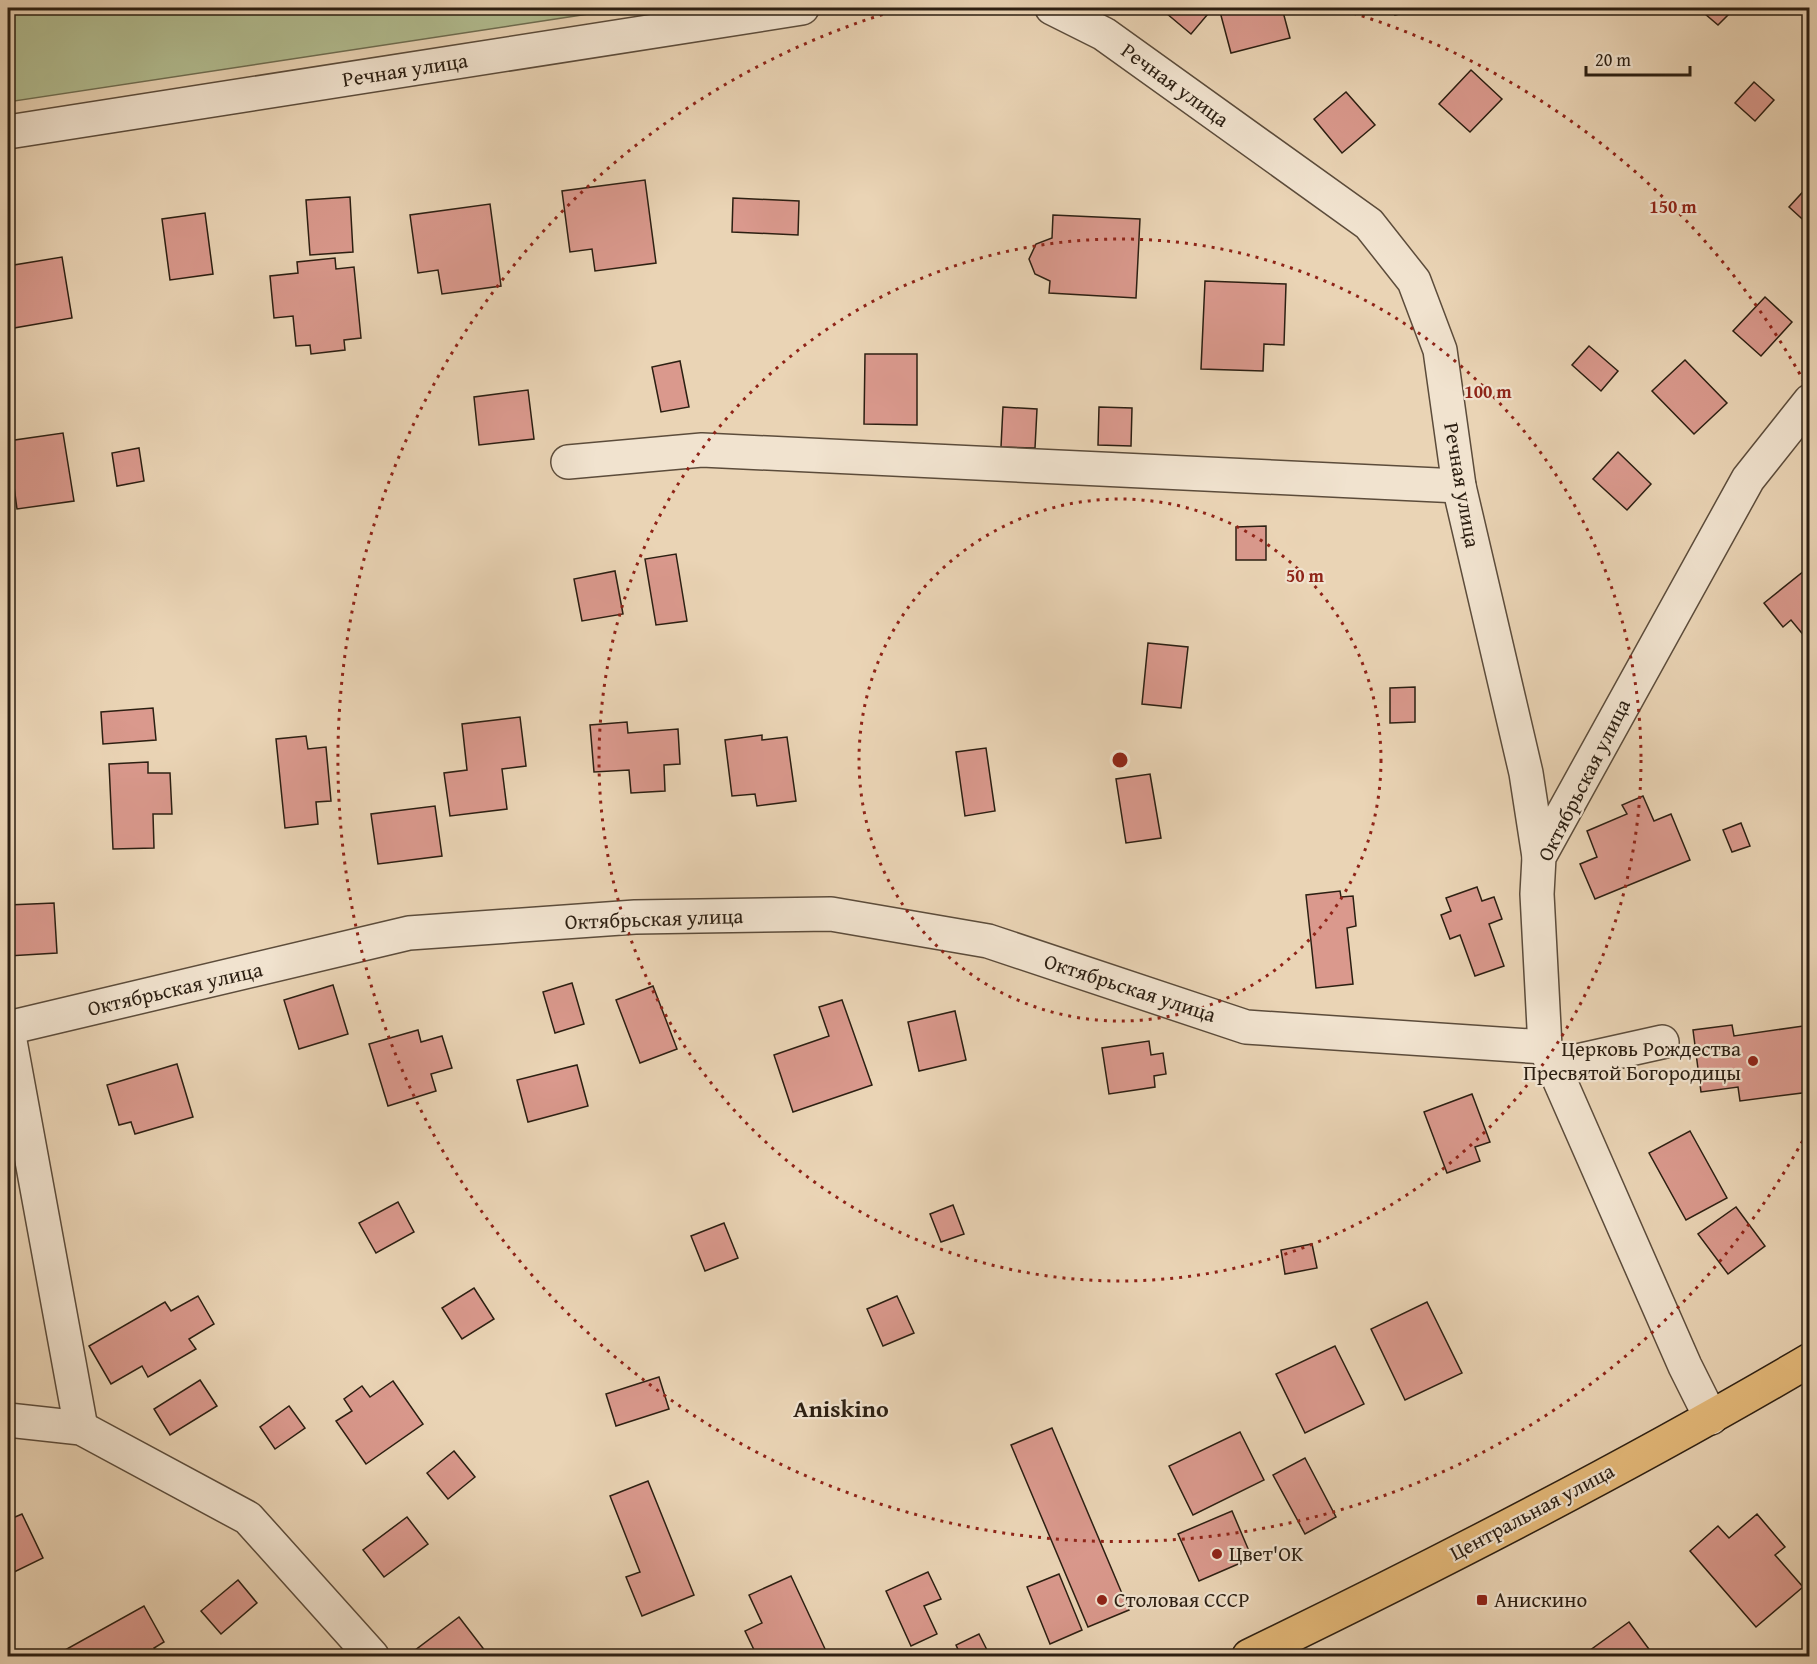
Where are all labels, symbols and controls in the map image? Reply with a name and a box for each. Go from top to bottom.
street label: Речная улица [1115,35,1236,134]
scale bar [1586,39,1690,77]
street label: Речная улица [340,44,470,95]
text: 20 m [1595,46,1631,73]
text: 150 m [1649,193,1697,220]
text: 100 m [1464,378,1512,405]
street label: Речная улица [1436,420,1489,550]
text: 50 m [1286,562,1325,589]
street label: Октябрьская улица [1529,693,1638,866]
centre of rings [1110,750,1130,770]
street label: Октябрьская улица [564,900,744,937]
street label: Октябрьская улица [1040,945,1220,1030]
street label: Октябрьская улица [84,953,265,1024]
place label: Церковь Рождества Пресвятой Богородицы [1523,1033,1741,1088]
marker: Церковь Рождества Пресвятой Богородицы [1746,1054,1760,1068]
district label: Aniskino [793,1391,889,1426]
street label: Центральная улица [1444,1455,1620,1568]
place label: Цвет'OK [1229,1538,1304,1569]
marker: Цвет'OK [1210,1547,1224,1561]
place label: Столовая СССР [1114,1584,1250,1615]
place label: Анискино [1494,1584,1587,1615]
marker: Столовая СССР [1095,1593,1109,1607]
marker: Анискино [1475,1593,1489,1607]

